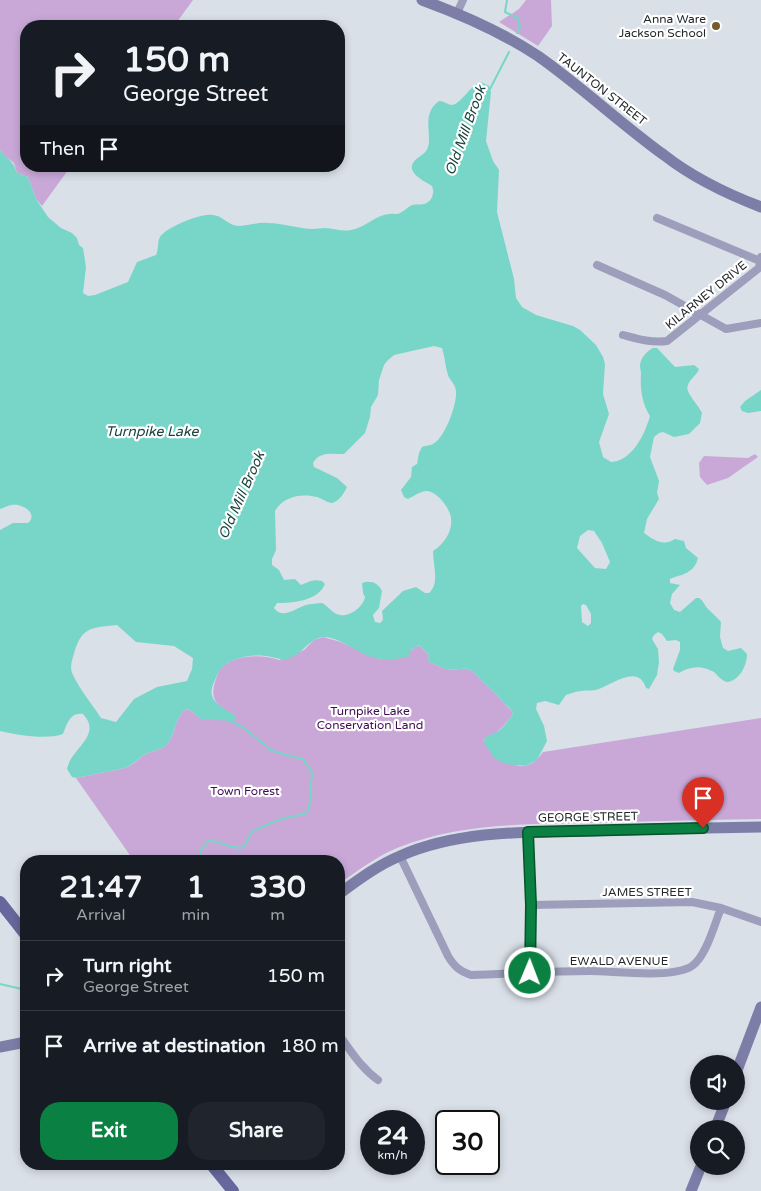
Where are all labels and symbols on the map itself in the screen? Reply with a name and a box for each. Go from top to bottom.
place label: Anna Ware Jackson School [619,12,706,40]
marker: Anna Ware Jackson School [710,20,722,32]
street label: TAUNTON STREET [555,50,650,128]
water label: Old Mill Brook [441,82,490,177]
street label: KILARNEY DRIVE [662,258,750,332]
water label: Turnpike Lake [106,423,199,440]
water label: Old Mill Brook [215,448,269,542]
park label: Turnpike Lake Conservation Land [317,704,423,732]
pin [682,777,724,828]
park label: Town Forest [210,784,280,798]
street label: GEORGE STREET [538,809,639,825]
street label: JAMES STREET [602,885,693,899]
position arrow [503,946,555,998]
street label: EWALD AVENUE [570,954,669,968]
speed limit sign: 30 [435,1110,500,1175]

